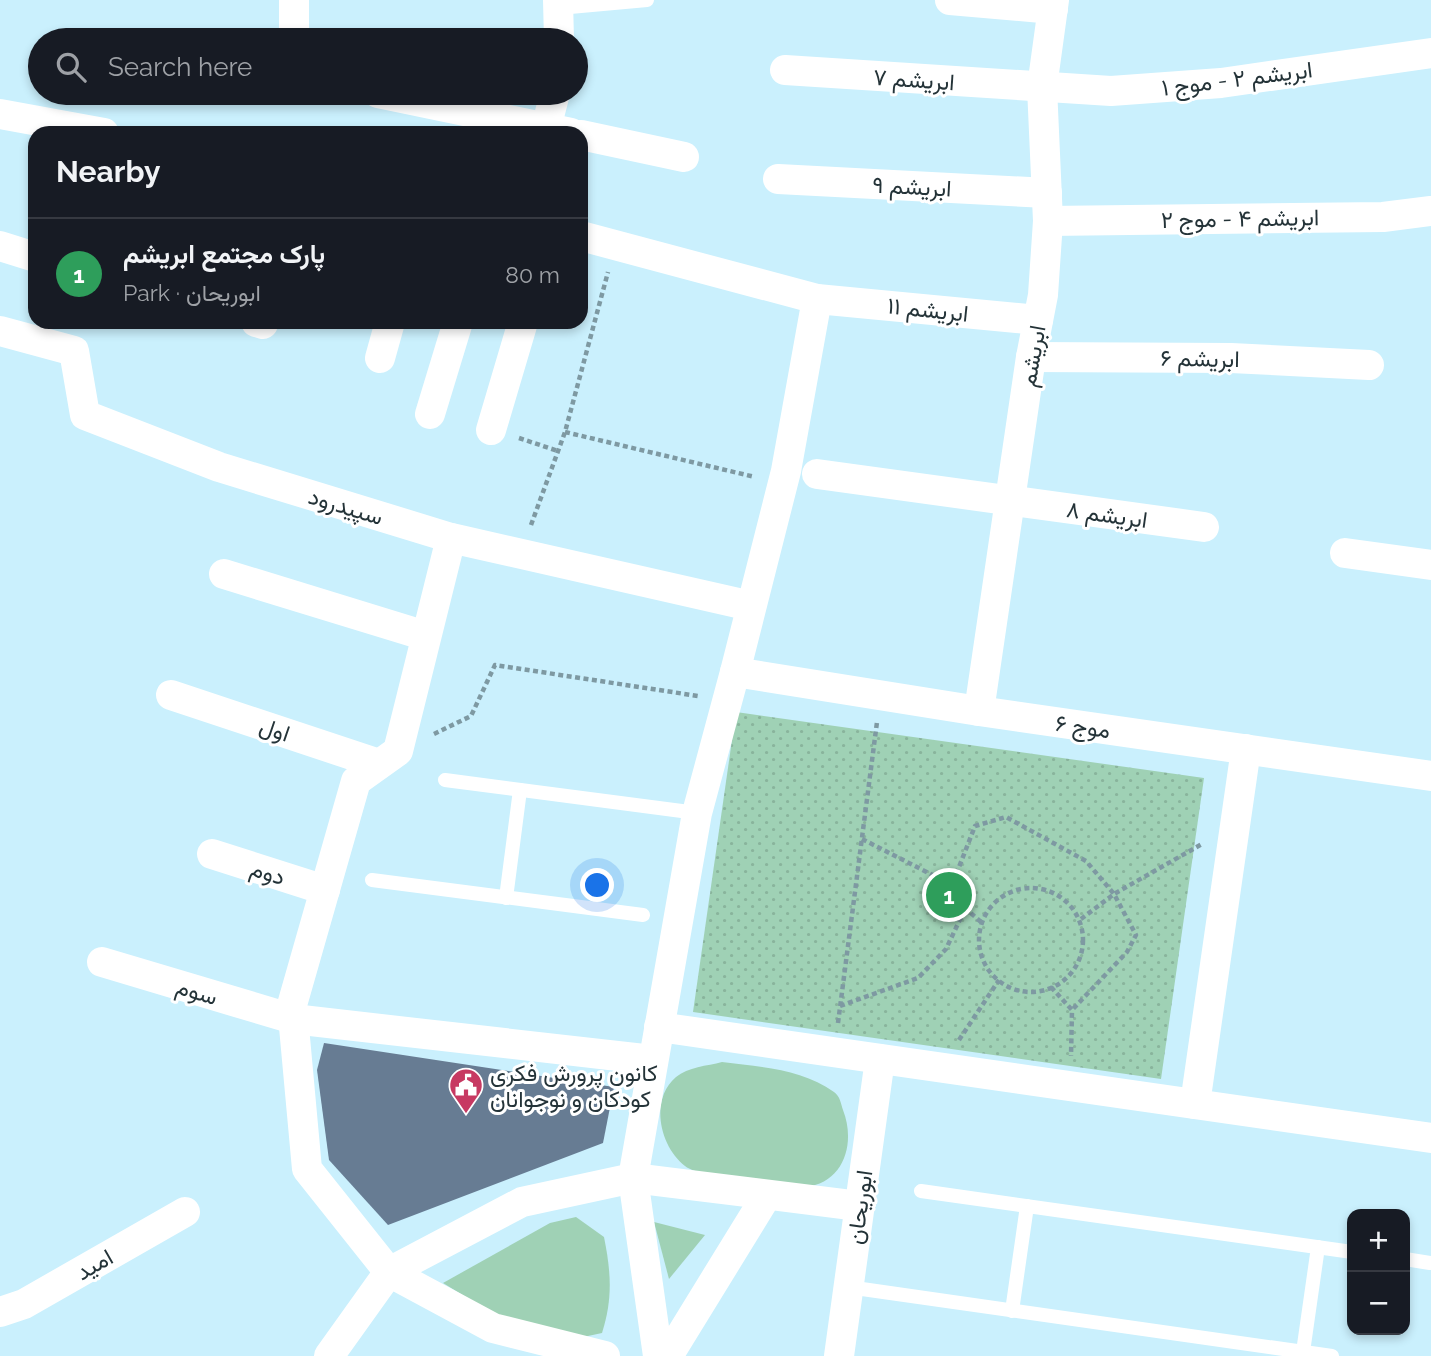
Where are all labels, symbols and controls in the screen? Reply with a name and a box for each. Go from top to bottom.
search box [28,28,588,105]
icon: search [52,48,90,86]
text: Search here [108,52,252,82]
street label: ابریشم ۲ - موج ۱ [1160,55,1314,104]
street label: ابریشم ۷ [872,63,956,97]
text: Nearby [56,154,160,189]
street label: ابریشم ۹ [872,170,952,204]
street label: ابریشم ۴ - موج ۲ [1161,203,1319,236]
text: پارک مجتمع ابریشم [123,239,325,269]
text: 1 [73,261,85,288]
text: 80 m [505,261,560,288]
text: Park · ابوریحان [123,279,261,306]
street label: ابریشم ۱۱ [886,291,970,329]
street label: ابریشم [1013,323,1053,389]
street label: ابریشم ۶ [1160,344,1240,374]
street label: سپیدرود [305,482,387,533]
street label: ابریشم ۸ [1064,495,1149,535]
street label: موج ۶ [1053,709,1112,746]
street label: اول [256,711,294,749]
street label: دوم [247,854,289,892]
your location [580,868,614,902]
pin: 1 [926,869,972,921]
street label: سوم [172,972,221,1012]
place label: کانون پرورش فکری کودکان و نوجوانان [490,1059,658,1114]
public building icon: کانون پرورش فکری کودکان و نوجوانان [447,1066,485,1115]
street label: ابوریحان [840,1168,880,1246]
map controls [1347,1209,1410,1335]
button: + [1347,1209,1410,1272]
street label: امید [71,1243,117,1285]
button: − [1347,1272,1410,1335]

